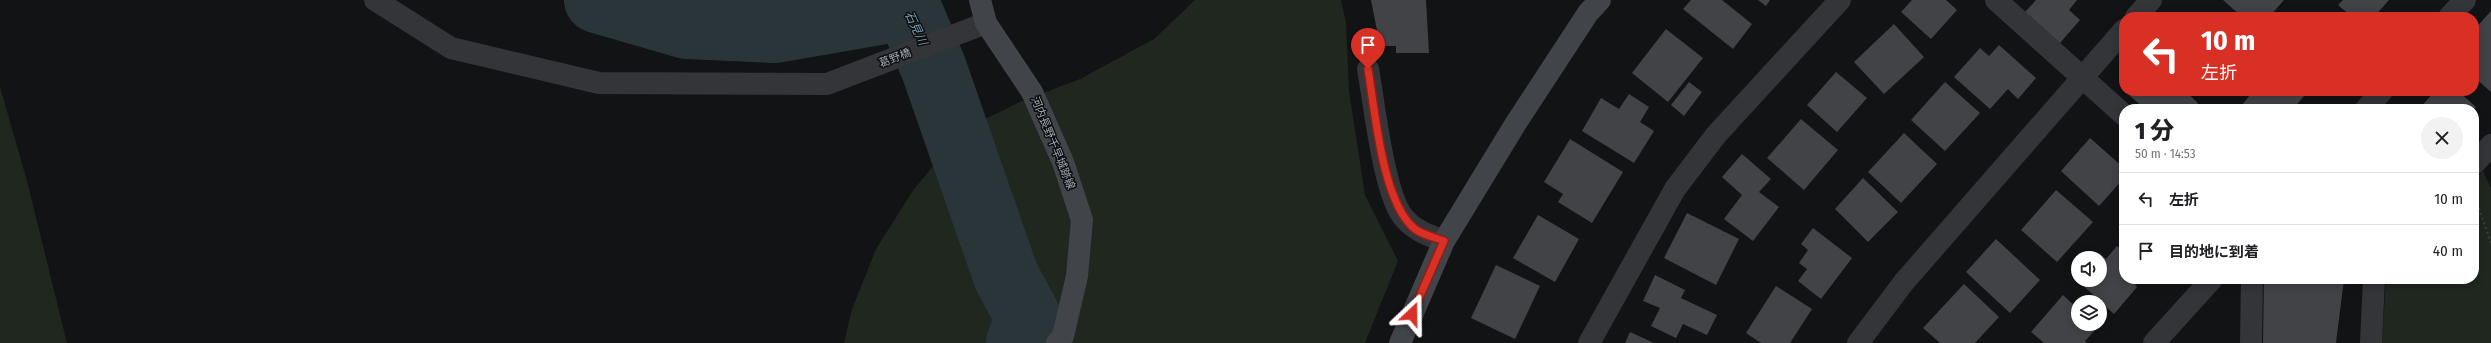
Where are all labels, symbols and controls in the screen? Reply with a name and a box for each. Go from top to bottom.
water label: 石見川 [902,9,931,49]
text: 10 m [2201,24,2255,57]
pin [1351,28,1385,69]
icon: left [2135,28,2187,80]
icon: arrive [1357,34,1379,56]
street label: 葛野橋 [877,46,913,70]
text: 左折 [2201,62,2237,84]
street label: 河内長野千早城跡線 [1028,95,1078,191]
text: 1 分 [2135,117,2174,145]
button: close [2421,117,2463,159]
text: 50 m · 14:53 [2135,146,2196,161]
icon: left [2135,188,2157,210]
text: 10 m [2434,190,2463,208]
text: 左折 [2169,191,2199,209]
icon: arrive [2135,240,2157,262]
text: 40 m [2433,242,2463,260]
text: 目的地に到着 [2169,243,2259,261]
map controls [2071,251,2107,331]
button: sound [2071,251,2107,287]
position arrow [1391,293,1433,335]
button: layers [2071,295,2107,331]

